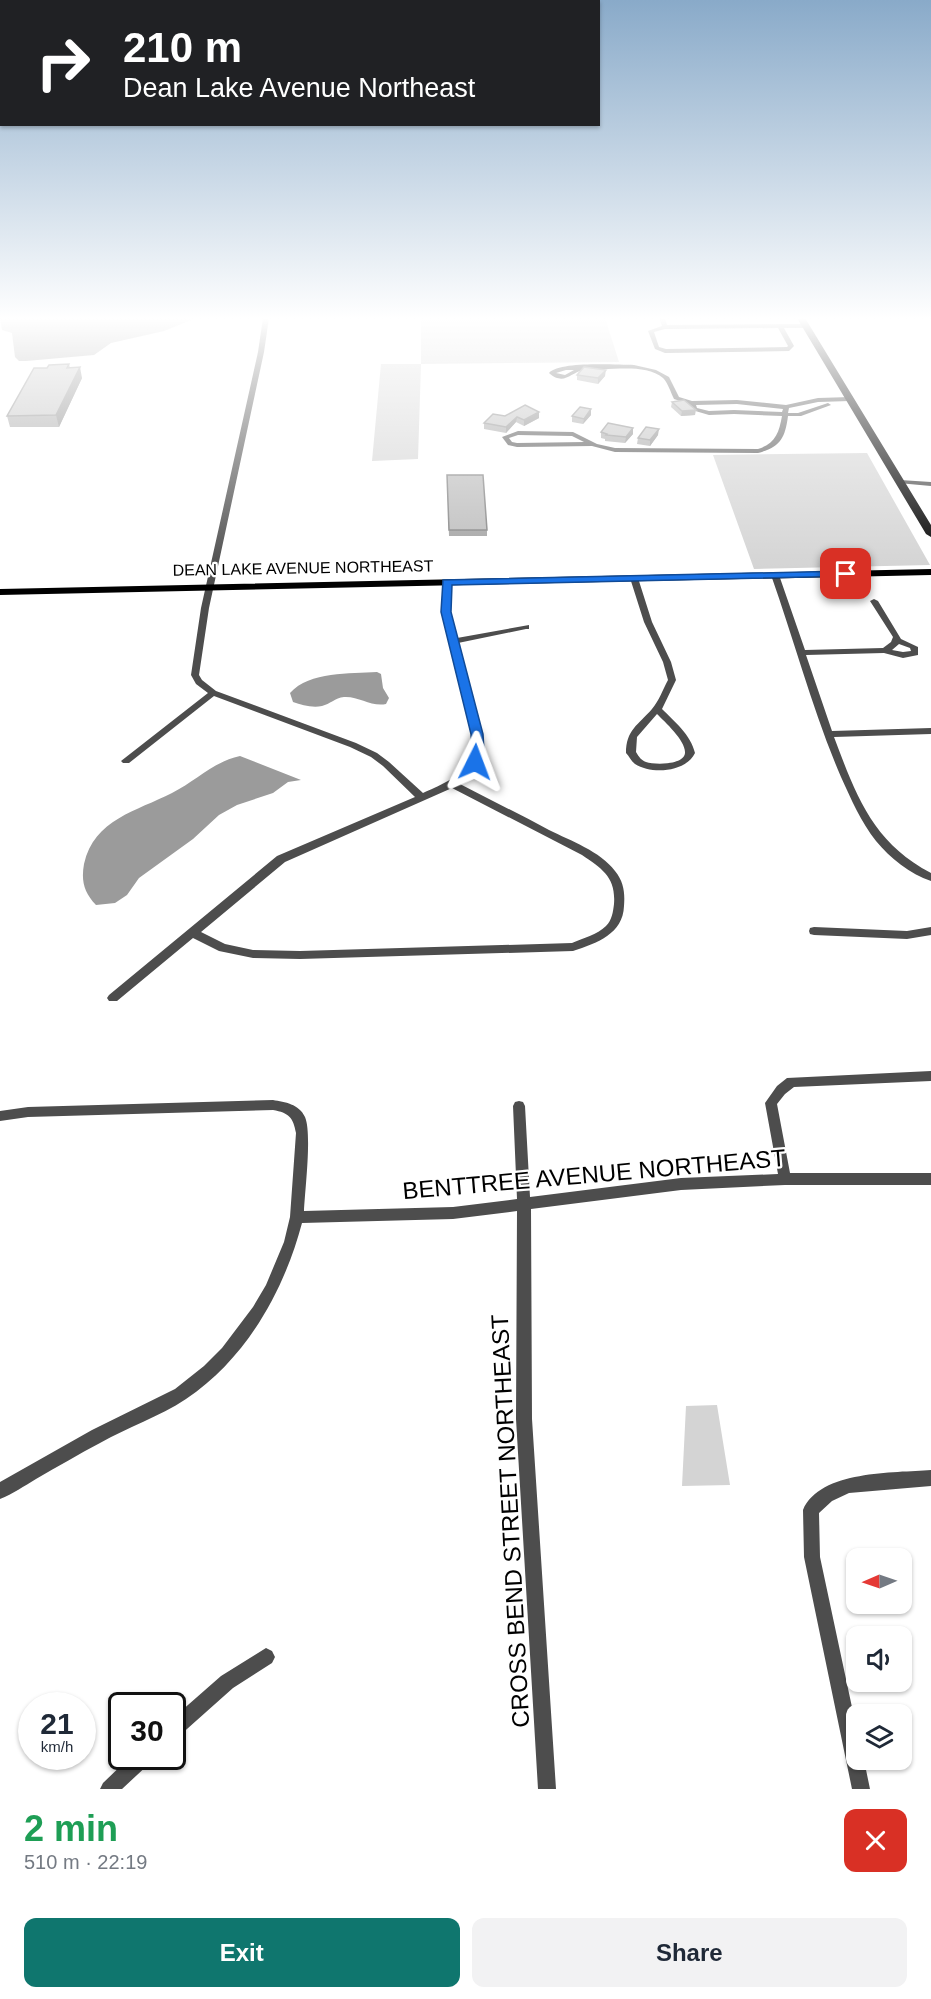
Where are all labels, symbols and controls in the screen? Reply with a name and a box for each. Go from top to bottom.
icon: right [24,24,102,102]
text: 210 m [123,24,242,71]
text: Dean Lake Avenue Northeast [123,73,475,103]
pin [820,548,871,599]
street label: DEAN LAKE AVENUE NORTHEAST [172,557,434,579]
icon: arrive [829,557,862,590]
position arrow [443,730,507,794]
street label: BENTTREE AVENUE NORTHEAST [401,1144,787,1204]
street label: CROSS BEND STREET NORTHEAST [486,1313,534,1728]
north arrow [846,1548,912,1614]
map controls [846,1548,912,1770]
button: sound [846,1626,912,1692]
speed limit sign: 30 [108,1692,186,1770]
button: layers [846,1704,912,1770]
text: 21 [40,1707,74,1740]
text: km/h [41,1738,73,1755]
text: 2 min [24,1808,118,1849]
button: close [844,1809,907,1872]
text: 510 m · 22:19 [24,1851,147,1873]
button: Exit [24,1918,460,1987]
button: Share [472,1918,907,1987]

